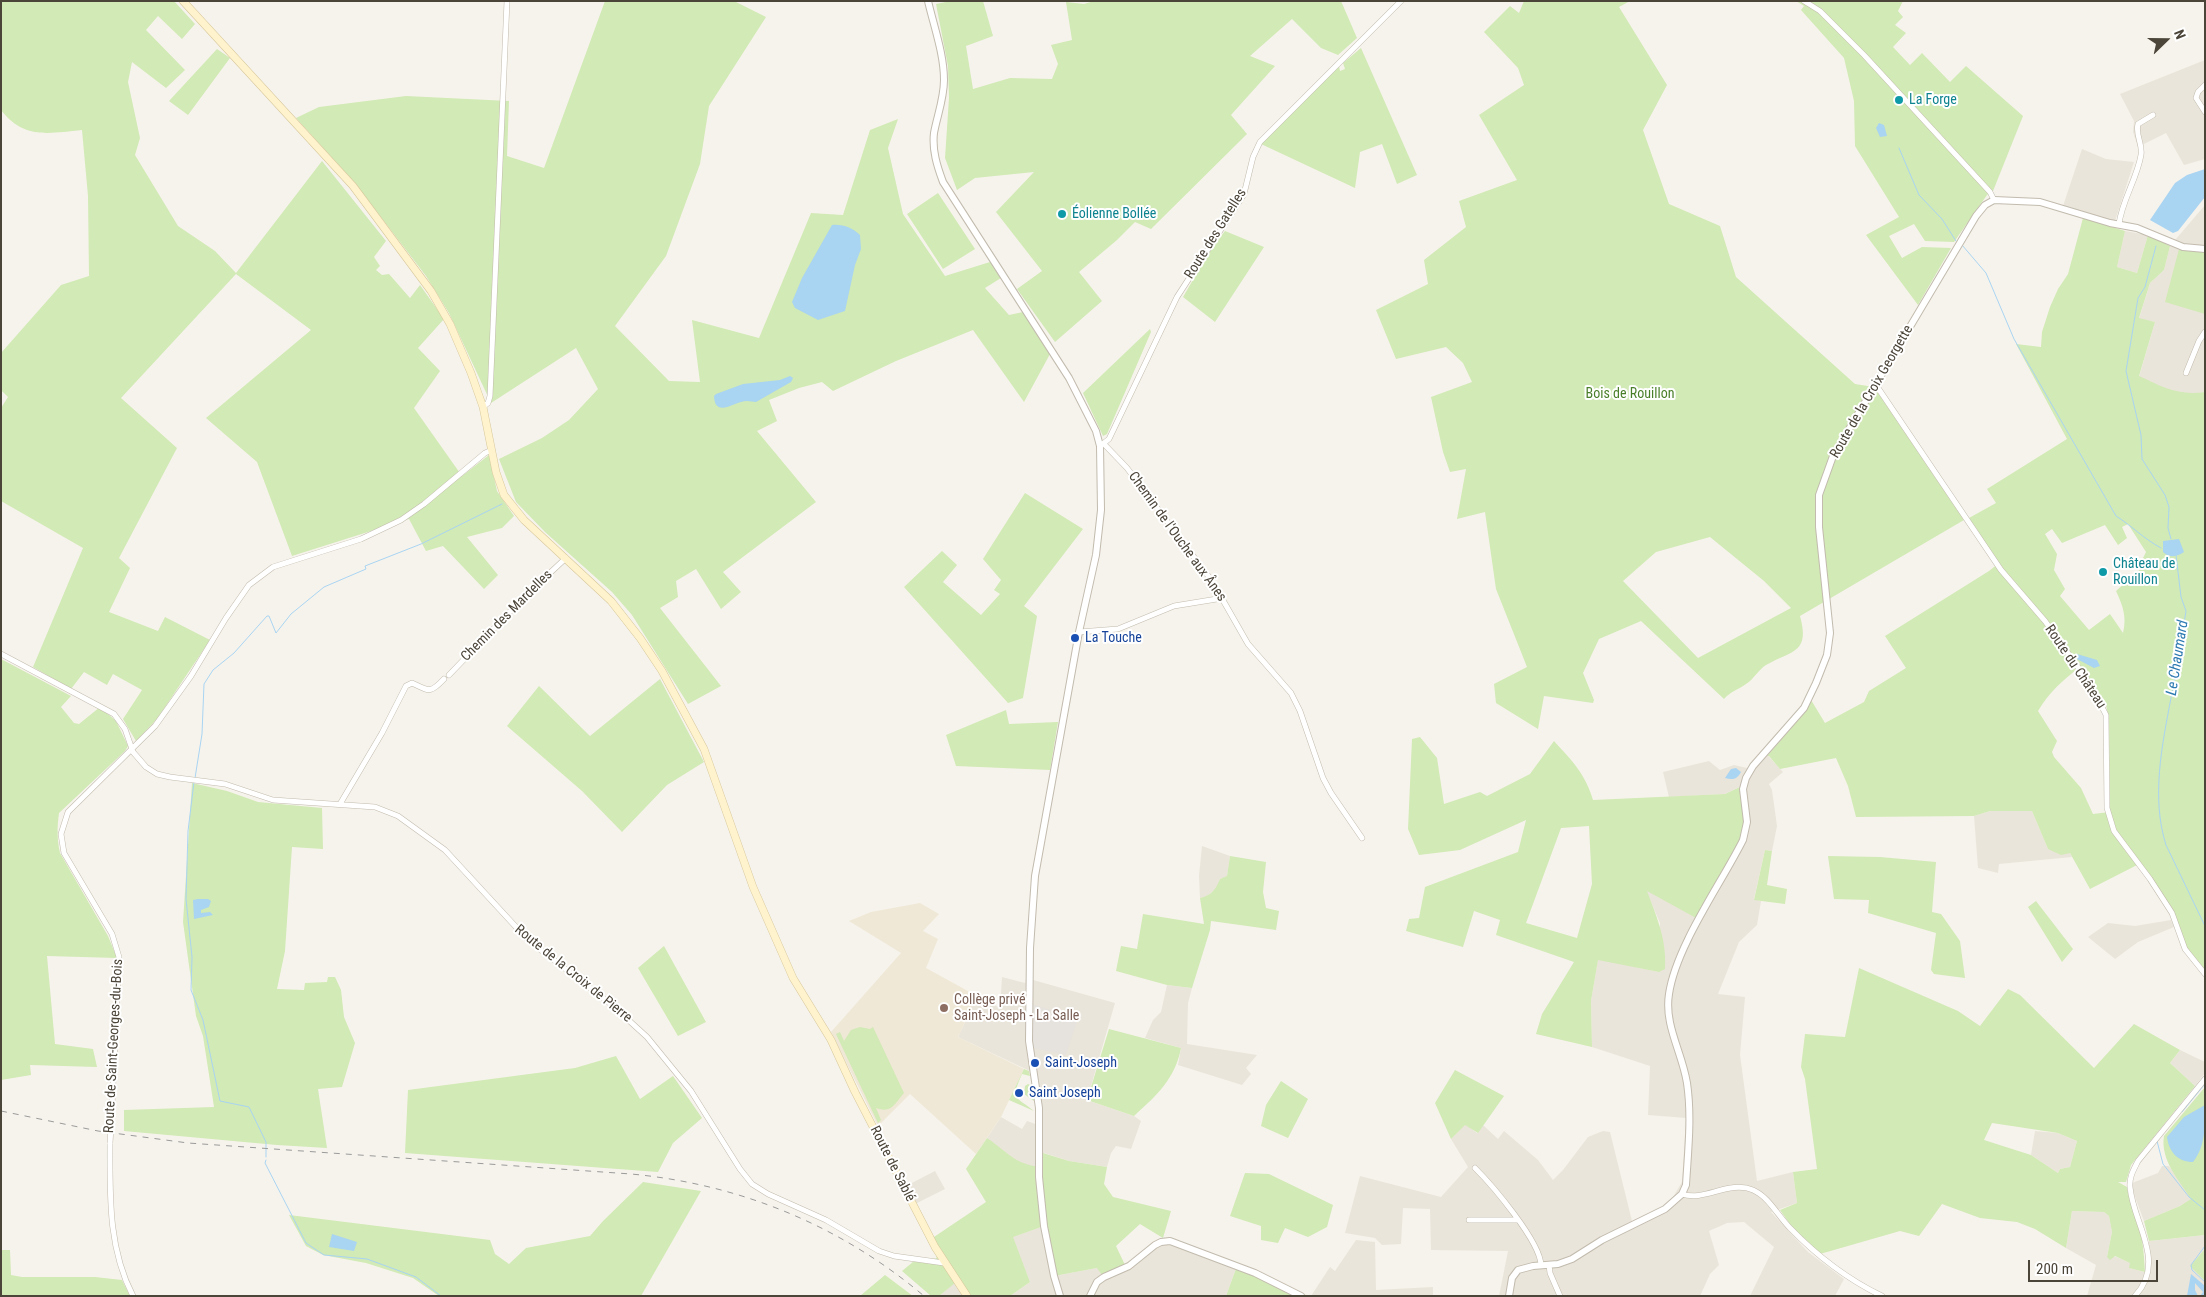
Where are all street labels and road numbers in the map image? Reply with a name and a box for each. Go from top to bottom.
street label: Route des Gatelles [1182,186,1250,282]
street label: Route de la Croix Georgette [1827,322,1917,462]
street label: Chemin de l'Ouche aux Ânes [1124,469,1230,605]
street label: Chemin des Mardelles [458,567,556,665]
street label: Route du Château [2041,622,2109,712]
street label: Route de la Croix de Pierre [511,922,635,1026]
street label: Route de Saint-Georges-du-Bois [101,959,127,1133]
street label: Route de Sablé [866,1123,918,1205]

